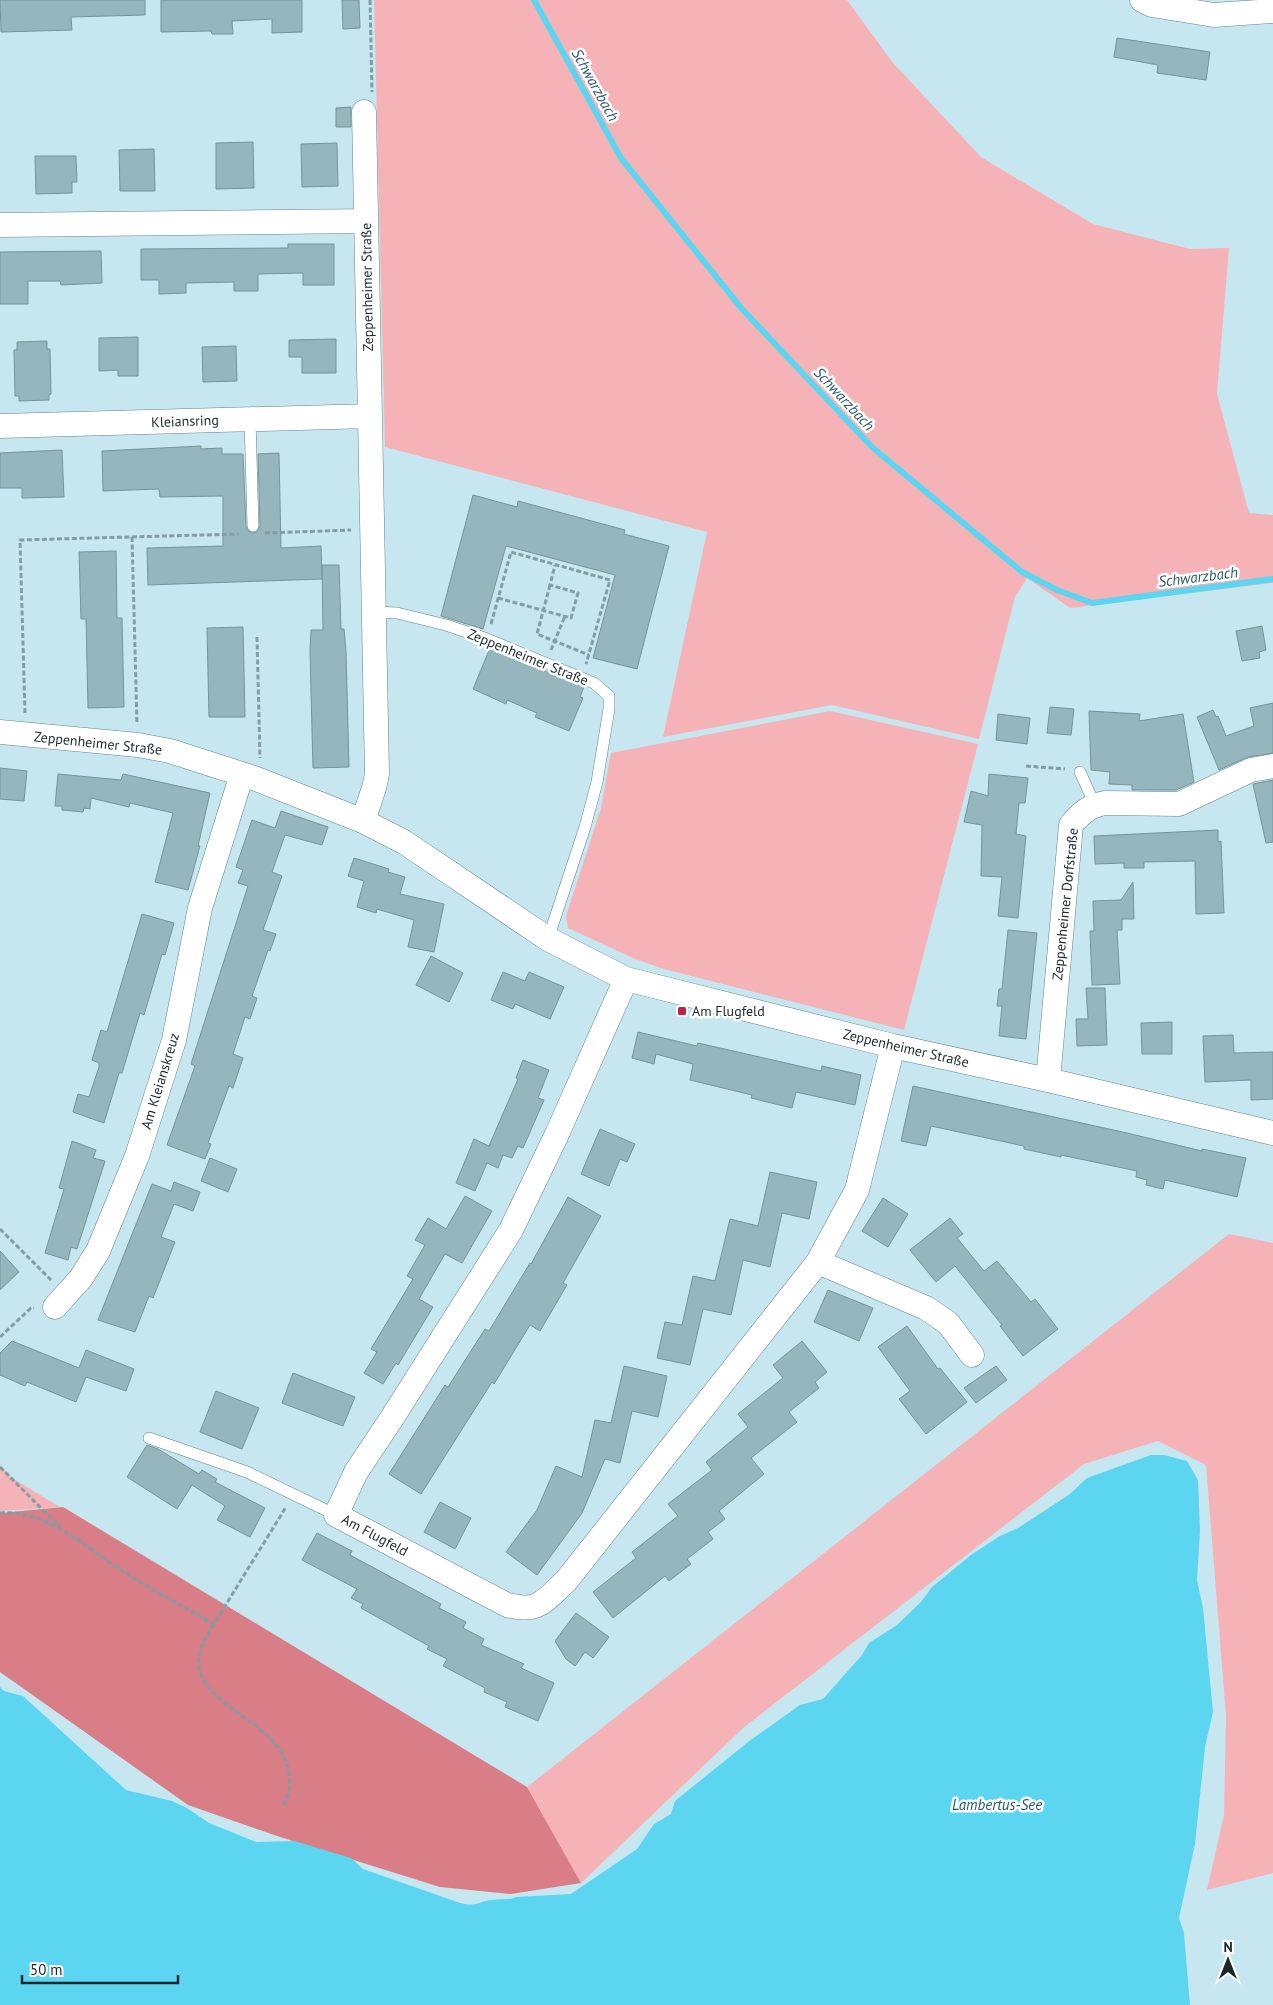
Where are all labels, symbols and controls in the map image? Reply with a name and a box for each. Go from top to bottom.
water label: Schwarzbach [568,45,623,124]
street label: Zeppenheimer Straße [357,222,377,352]
water label: Schwarzbach [810,363,879,434]
street label: Kleiansring [151,411,219,431]
water label: Schwarzbach [1157,562,1239,591]
street label: Zeppenheimer Straße [465,625,591,689]
street label: Zeppenheimer Straße [33,727,163,759]
street label: Zeppenheimer Dorfstraße [1048,827,1082,981]
place label: Am Flugfeld [692,1002,765,1020]
marker: Am Flugfeld [676,1005,688,1017]
street label: Zeppenheimer Straße [841,1025,971,1071]
street label: Am Kleianskreuz [137,1031,183,1131]
street label: Am Flugfeld [339,1510,411,1560]
water label: Lambertus-See [952,1795,1042,1814]
north arrow [1203,1935,1253,1985]
text: N [1223,1938,1233,1956]
scale bar [22,1952,179,1984]
text: 50 m [30,1960,63,1979]

